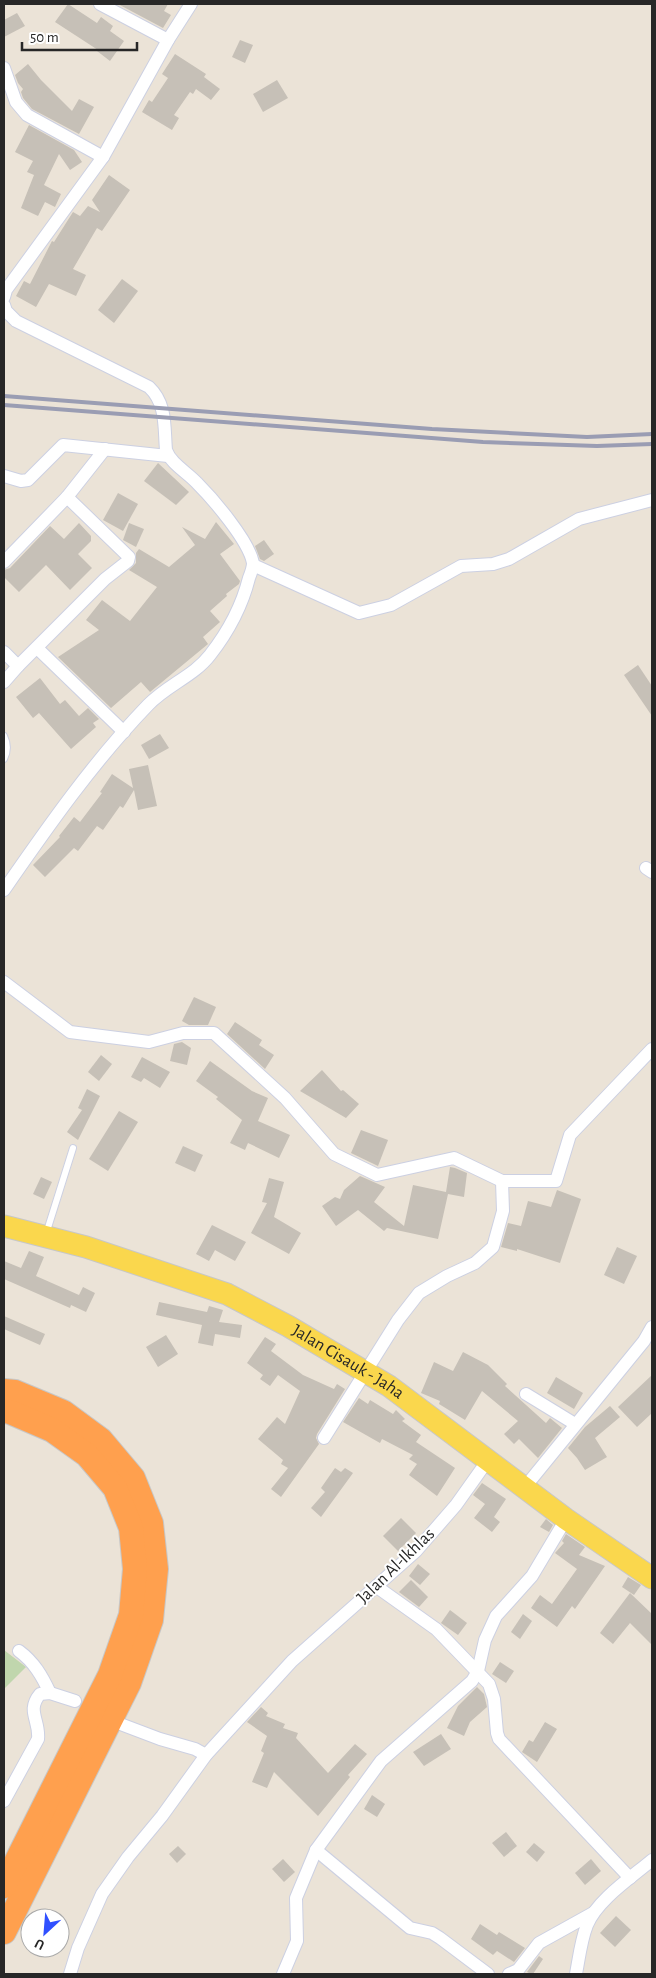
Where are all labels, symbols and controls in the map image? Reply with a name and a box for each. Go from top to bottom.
scale bar [22,20,138,52]
text: 50 m [30,30,59,45]
street label: Jalan Cisauk - Jaha [289,1321,407,1403]
street label: Jalan Al-Ikhlas [354,1525,438,1607]
north arrow [20,1908,70,1958]
text: U [33,1936,47,1952]

